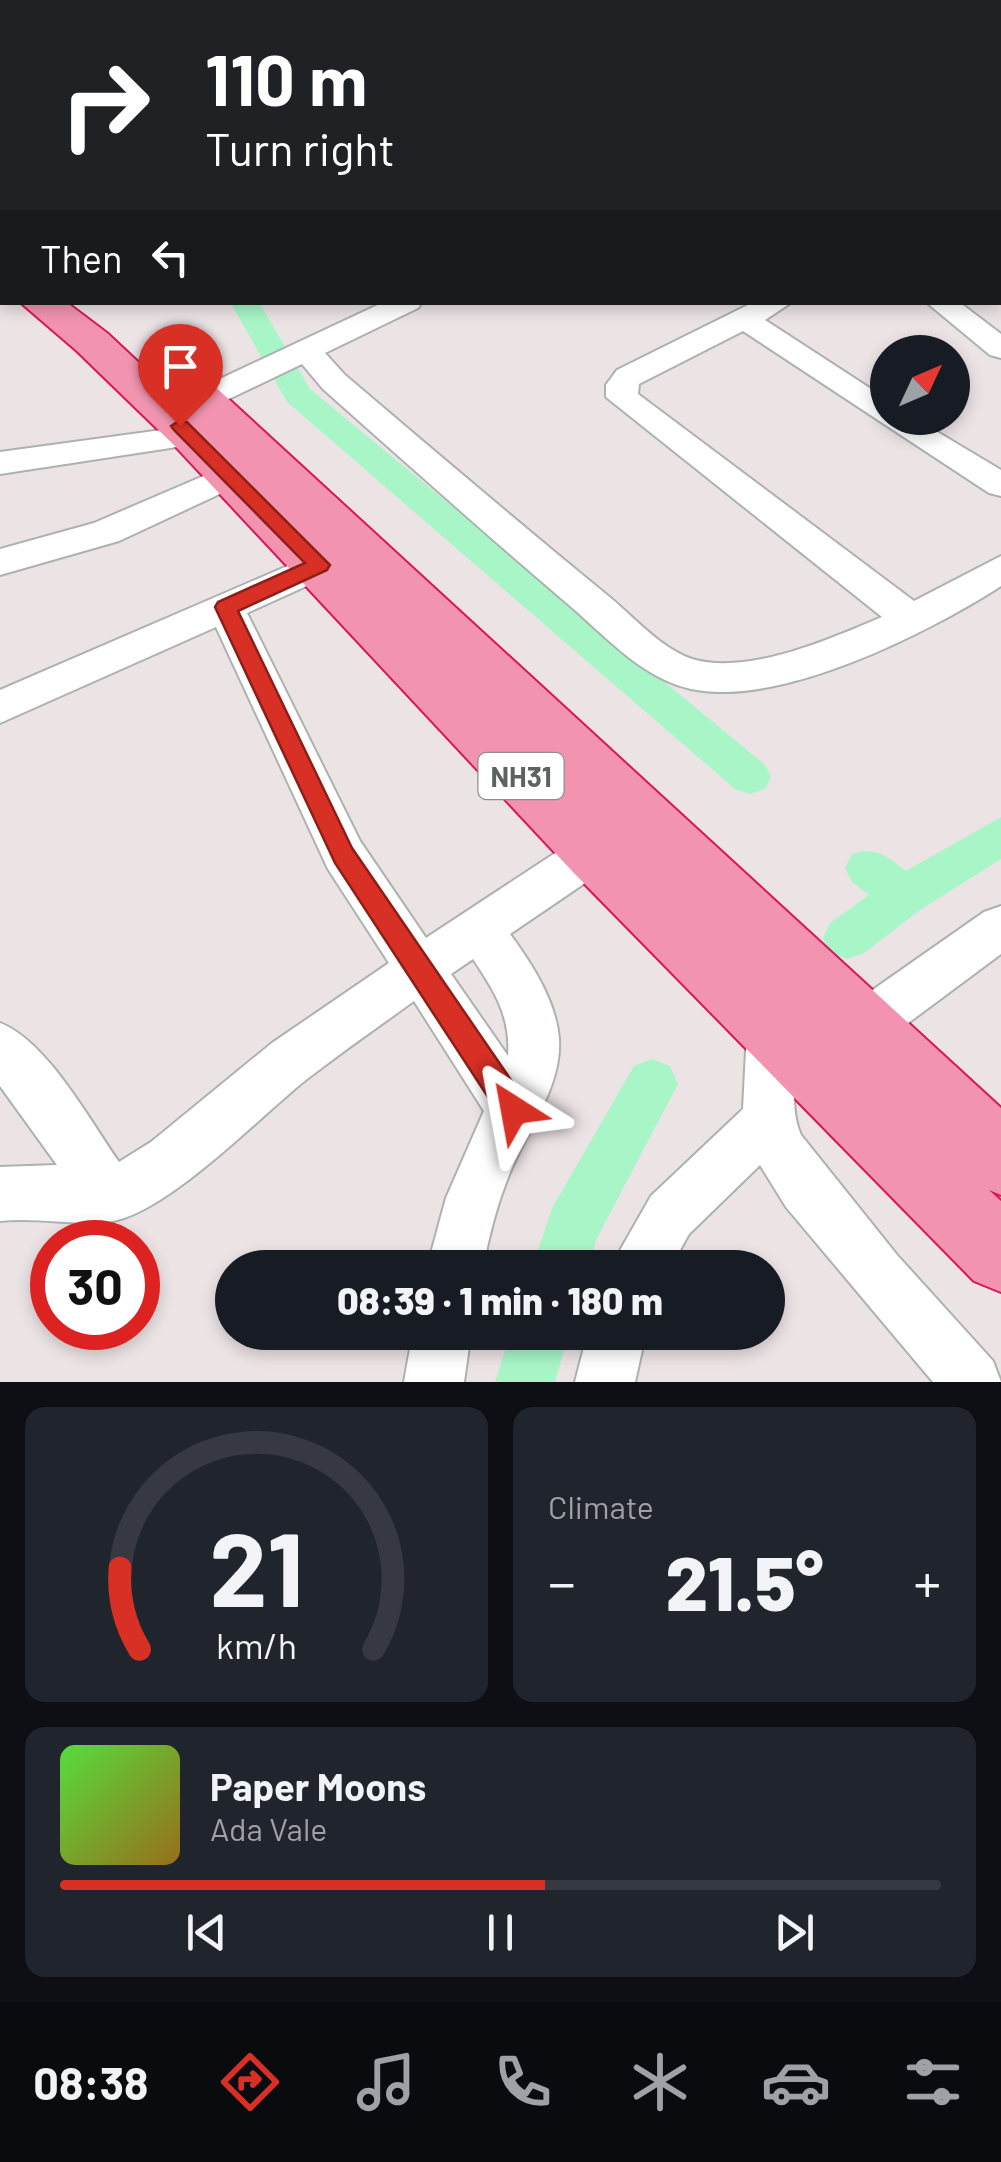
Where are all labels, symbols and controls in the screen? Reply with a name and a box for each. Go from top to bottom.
text: 110 m [205,36,367,120]
icon: right [40,40,170,170]
text: Turn right [205,121,395,175]
icon: left [143,230,198,285]
text: Then [40,235,123,281]
pin [138,324,223,427]
north arrow [870,335,970,435]
map controls [870,335,970,435]
icon: arrive [153,339,208,394]
road number: NH31 [478,753,564,799]
position arrow [462,1058,566,1162]
speed limit sign: 30 [30,1220,160,1350]
text: 08:39 · 1 min · 180 m [337,1277,663,1323]
text: Climate [548,1487,654,1525]
text: 21 [209,1503,304,1628]
text: 21.5° [665,1536,824,1626]
text: − [548,1548,576,1614]
text: + [913,1548,941,1614]
text: km/h [216,1623,297,1666]
text: Paper Moons [210,1763,426,1809]
text: Ada Vale [210,1809,327,1847]
icon: previous [179,1905,234,1960]
icon: pause [473,1905,528,1960]
icon: next [767,1905,822,1960]
icon: directions [215,2047,285,2117]
icon: music [351,2047,421,2117]
icon: phone [488,2047,558,2117]
icon: climate [625,2047,695,2117]
icon: car [761,2047,831,2117]
icon: filters [898,2047,968,2117]
text: 08:38 [33,2055,148,2109]

